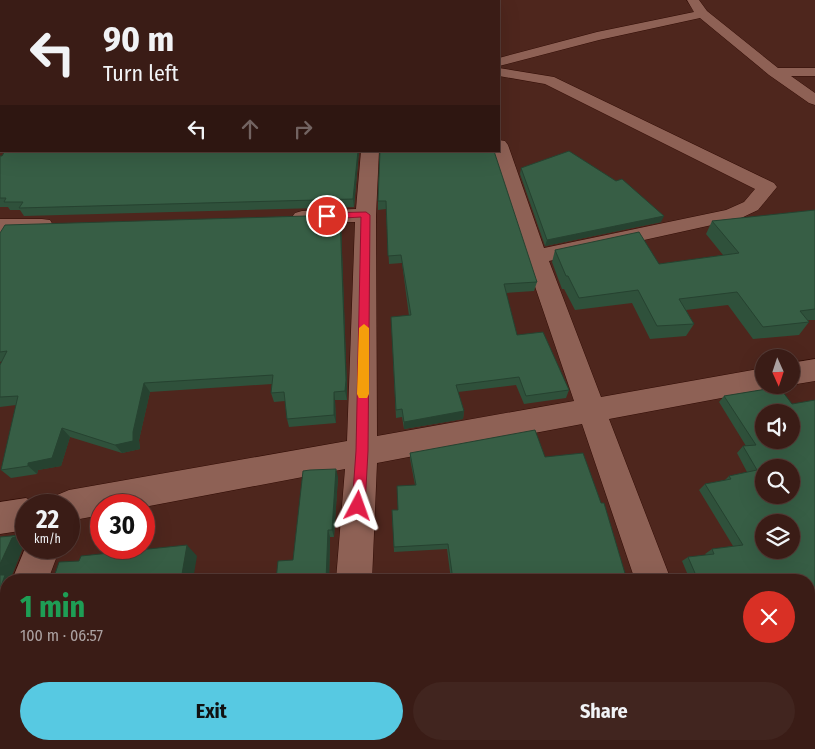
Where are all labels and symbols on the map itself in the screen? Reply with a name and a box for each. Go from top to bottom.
pin [306,195,348,237]
north arrow [755,349,800,394]
position arrow [331,479,383,531]
speed limit sign: 30 [90,494,155,559]

